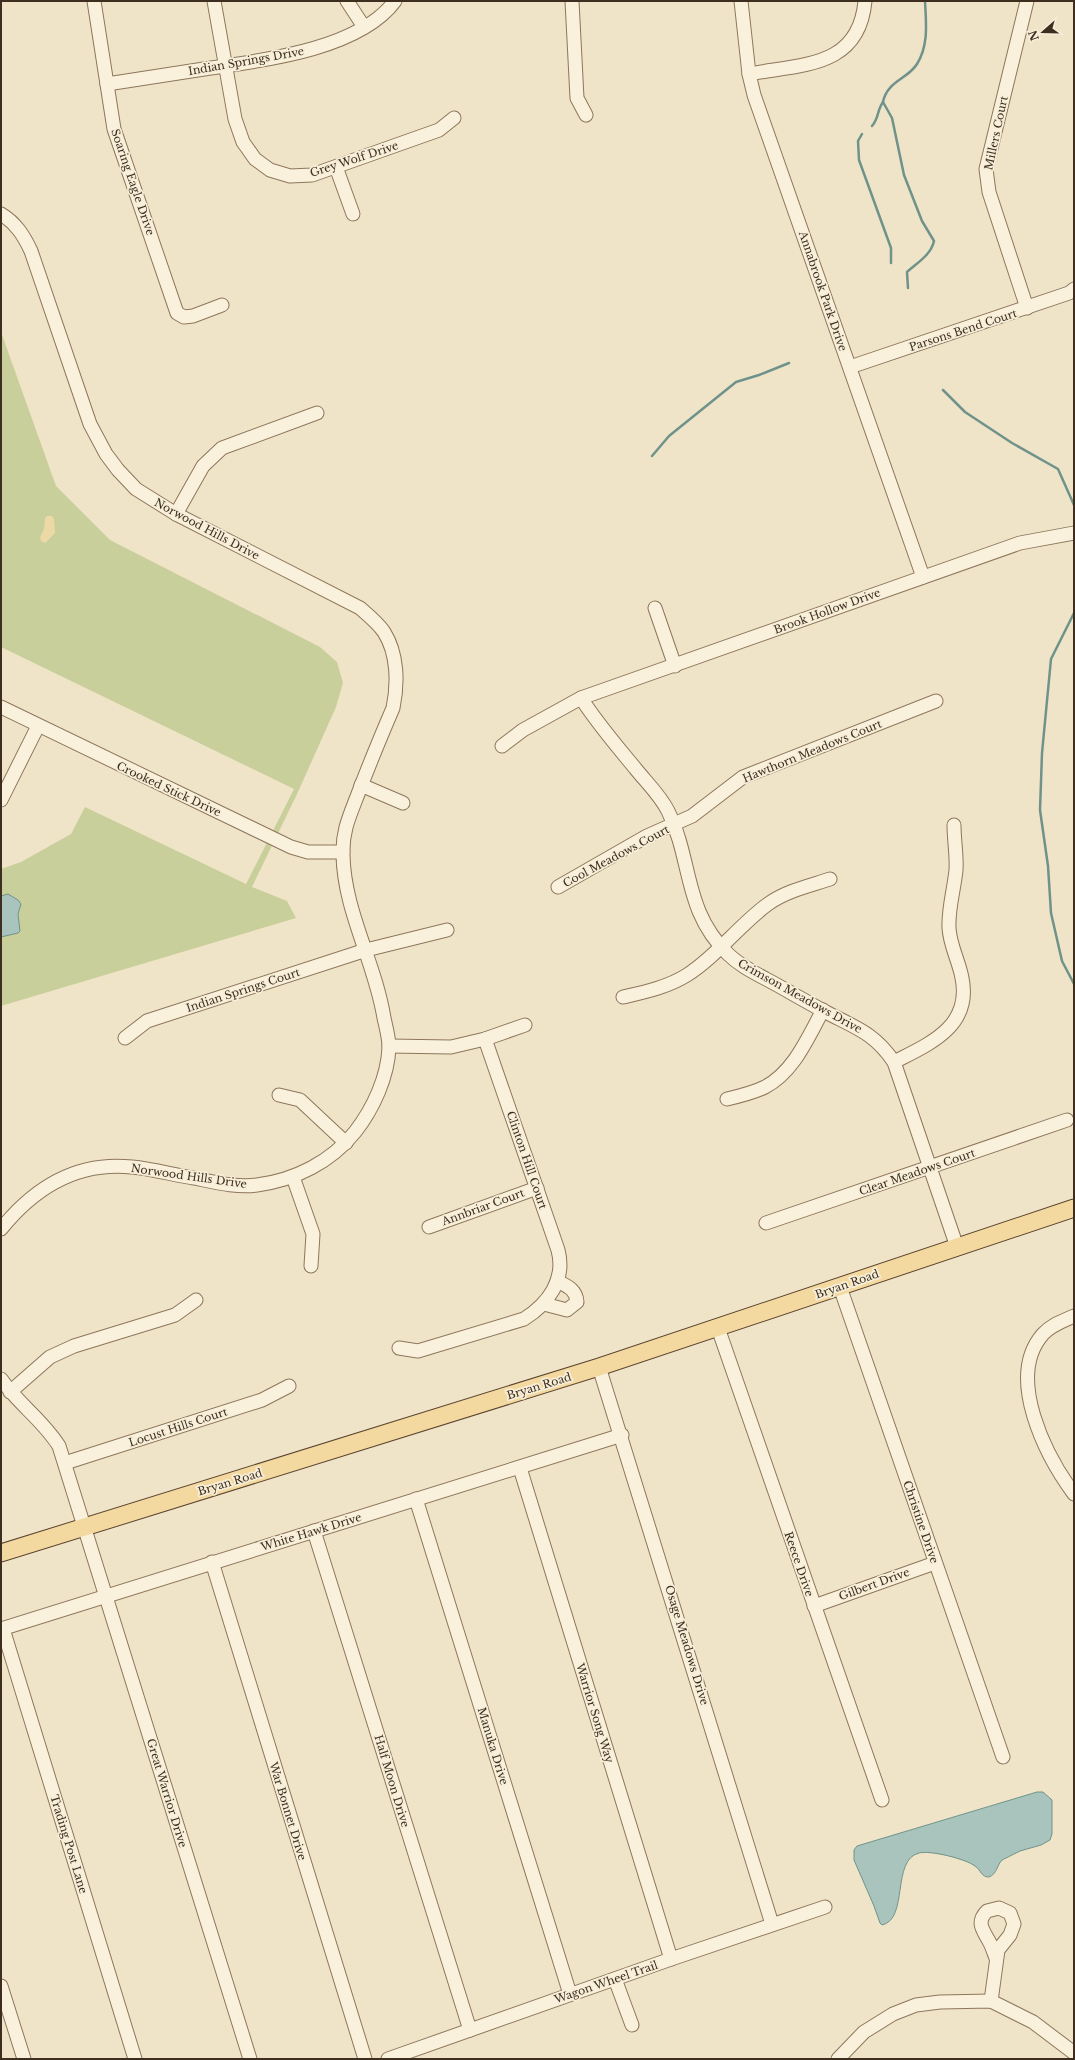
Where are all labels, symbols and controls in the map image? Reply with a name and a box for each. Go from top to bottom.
north arrow [1023,12,1063,52]
text: N [1025,28,1042,43]
street label: Indian Springs Drive [187,44,305,78]
street label: Millers Court [981,94,1011,171]
street label: Soaring Eagle Drive [108,127,158,237]
street label: Grey Wolf Drive [308,138,400,180]
street label: Annabrook Park Drive [796,228,850,353]
street label: Parsons Bend Court [907,306,1019,354]
street label: Norwood Hills Drive [152,495,262,563]
street label: Brook Hollow Drive [772,585,882,637]
street label: Hawthorn Meadows Court [740,716,884,785]
street label: Crooked Stick Drive [115,759,223,819]
street label: Cool Meadows Court [560,822,672,890]
street label: Crimson Meadows Drive [735,956,865,1036]
street label: Indian Springs Court [184,965,302,1015]
street label: Clinton Hill Court [504,1109,551,1212]
street label: Clear Meadows Court [857,1145,978,1198]
street label: Norwood Hills Drive [130,1161,248,1191]
street label: Annbriar Court [439,1185,527,1229]
street label: Bryan Road [813,1266,881,1301]
street label: Bryan Road [505,1369,573,1402]
street label: Locust Hills Court [127,1404,230,1450]
street label: Bryan Road [196,1465,264,1498]
street label: Christine Drive [900,1479,942,1565]
street label: White Hawk Drive [258,1510,363,1554]
street label: Reece Drive [781,1530,817,1598]
street label: Gilbert Drive [837,1565,911,1603]
street label: Osage Meadows Drive [662,1583,712,1707]
street label: Warrior Song Way [573,1660,617,1765]
street label: Manuka Drive [475,1706,511,1786]
street label: Half Moon Drive [371,1733,413,1829]
street label: Great Warrior Drive [144,1737,190,1849]
street label: War Bonnet Drive [266,1759,310,1862]
street label: Trading Post Lane [47,1793,91,1895]
street label: Wagon Wheel Trail [551,1958,660,2007]

